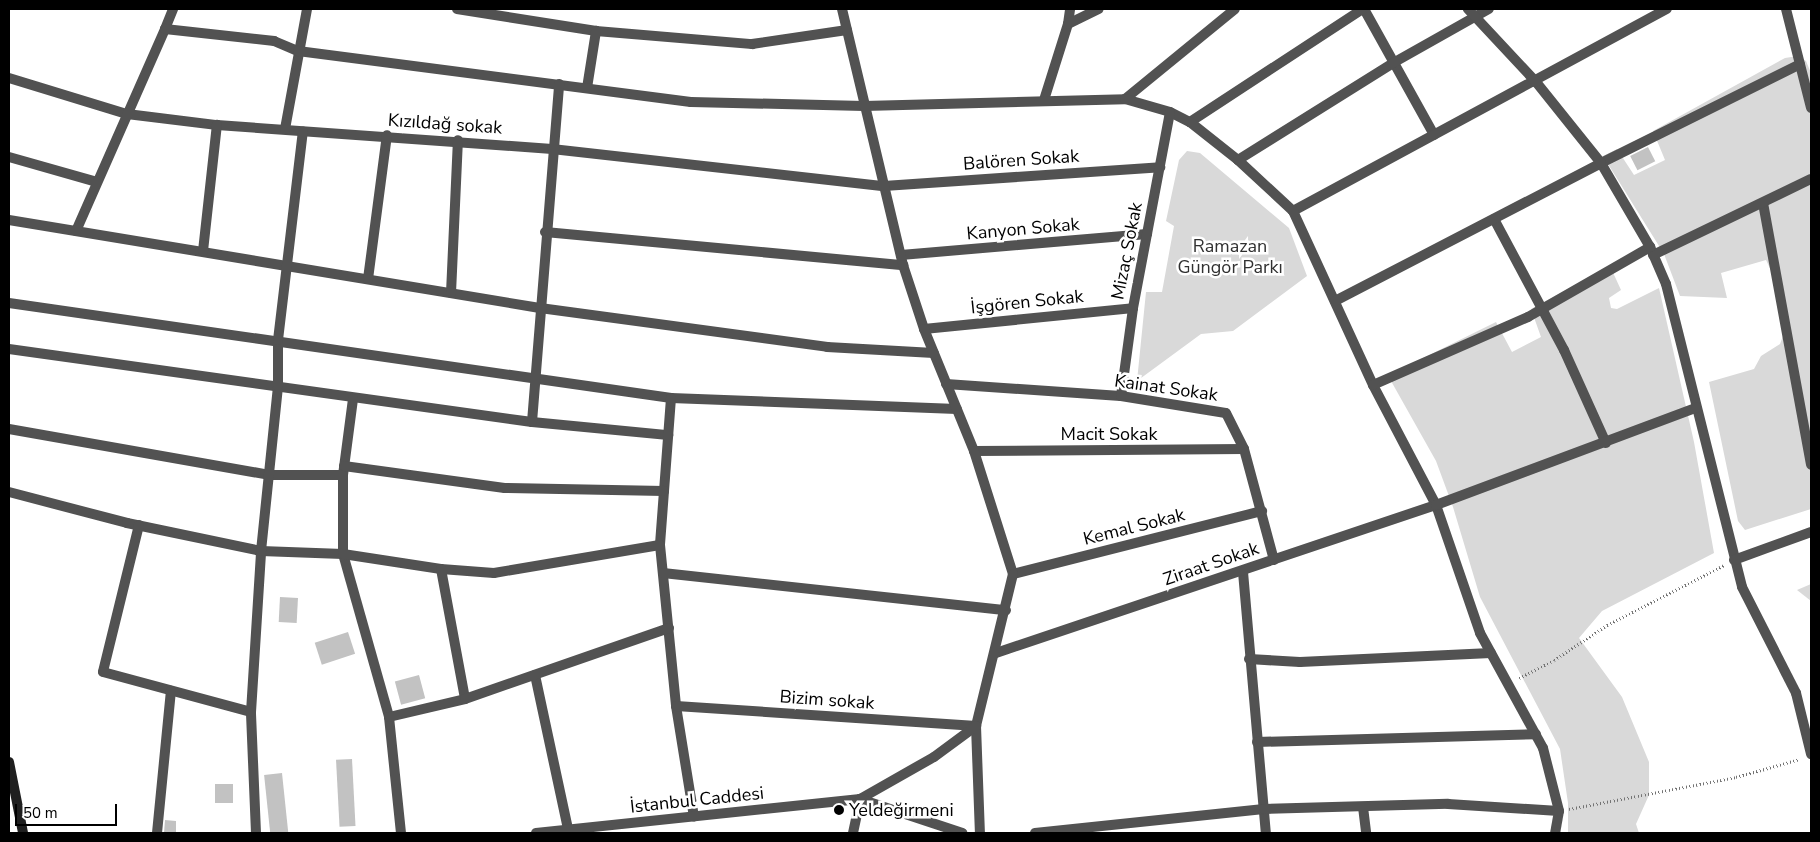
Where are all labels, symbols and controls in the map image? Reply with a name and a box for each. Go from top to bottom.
street label: Kızıldağ sokak [387,109,503,139]
street label: Balören Sokak [962,145,1080,175]
street label: Mizaç Sokak [1107,200,1147,302]
street label: Kanyon Sokak [966,213,1080,245]
park label: Ramazan Güngör Parkı [1177,236,1283,278]
street label: İşgören Sokak [970,285,1084,319]
street label: Kainat Sokak [1113,370,1219,406]
street label: Macit Sokak [1061,423,1157,445]
street label: Kemal Sokak [1081,504,1187,550]
street label: Ziraat Sokak [1160,538,1262,590]
street label: Bizim sokak [779,686,875,714]
street label: İstanbul Caddesi [629,782,765,818]
scale bar [18,794,120,826]
place label: Yeldeğirmeni [849,799,954,821]
text: 50 m [23,803,58,823]
marker: Yeldeğirmeni [833,804,845,816]

